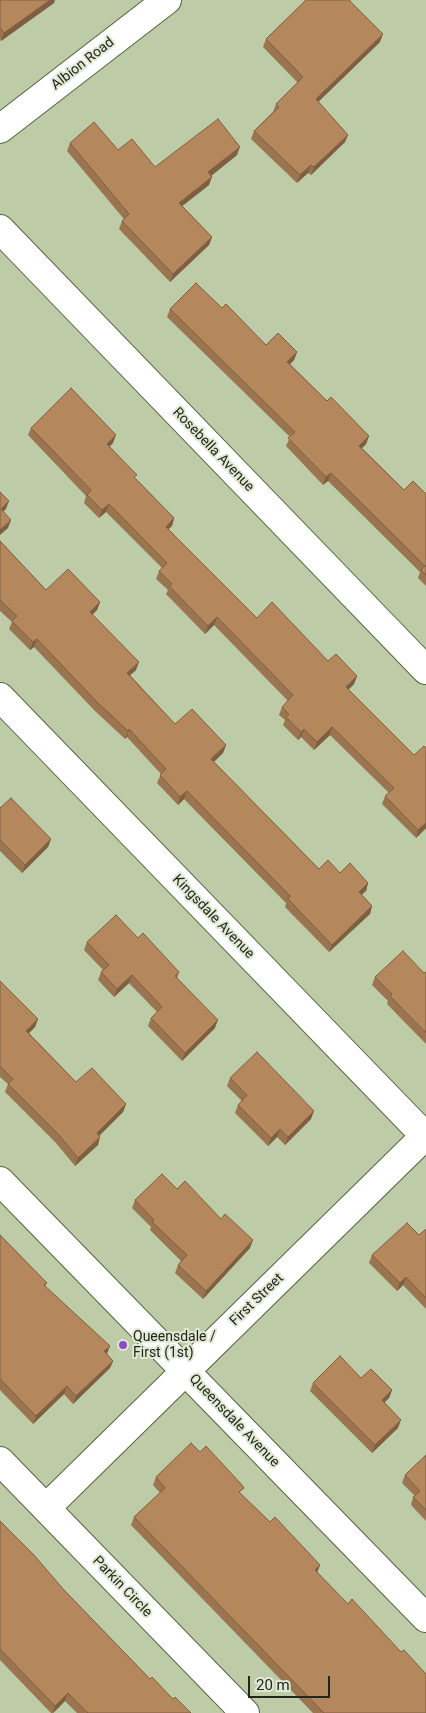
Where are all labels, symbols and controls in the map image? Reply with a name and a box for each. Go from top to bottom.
street label: Albion Road [48,34,118,94]
street label: Rosebella Avenue [169,405,257,495]
street label: Kingsdale Avenue [169,871,257,963]
street label: First Street [227,1270,287,1330]
place label: Queensdale / First (1st) [133,1329,216,1361]
marker: Queensdale / First (1st) [117,1339,129,1351]
street label: Queensdale Avenue [185,1371,283,1471]
street label: Parkin Circle [89,1553,155,1621]
scale bar [251,1666,334,1698]
text: 20 m [256,1676,290,1694]

